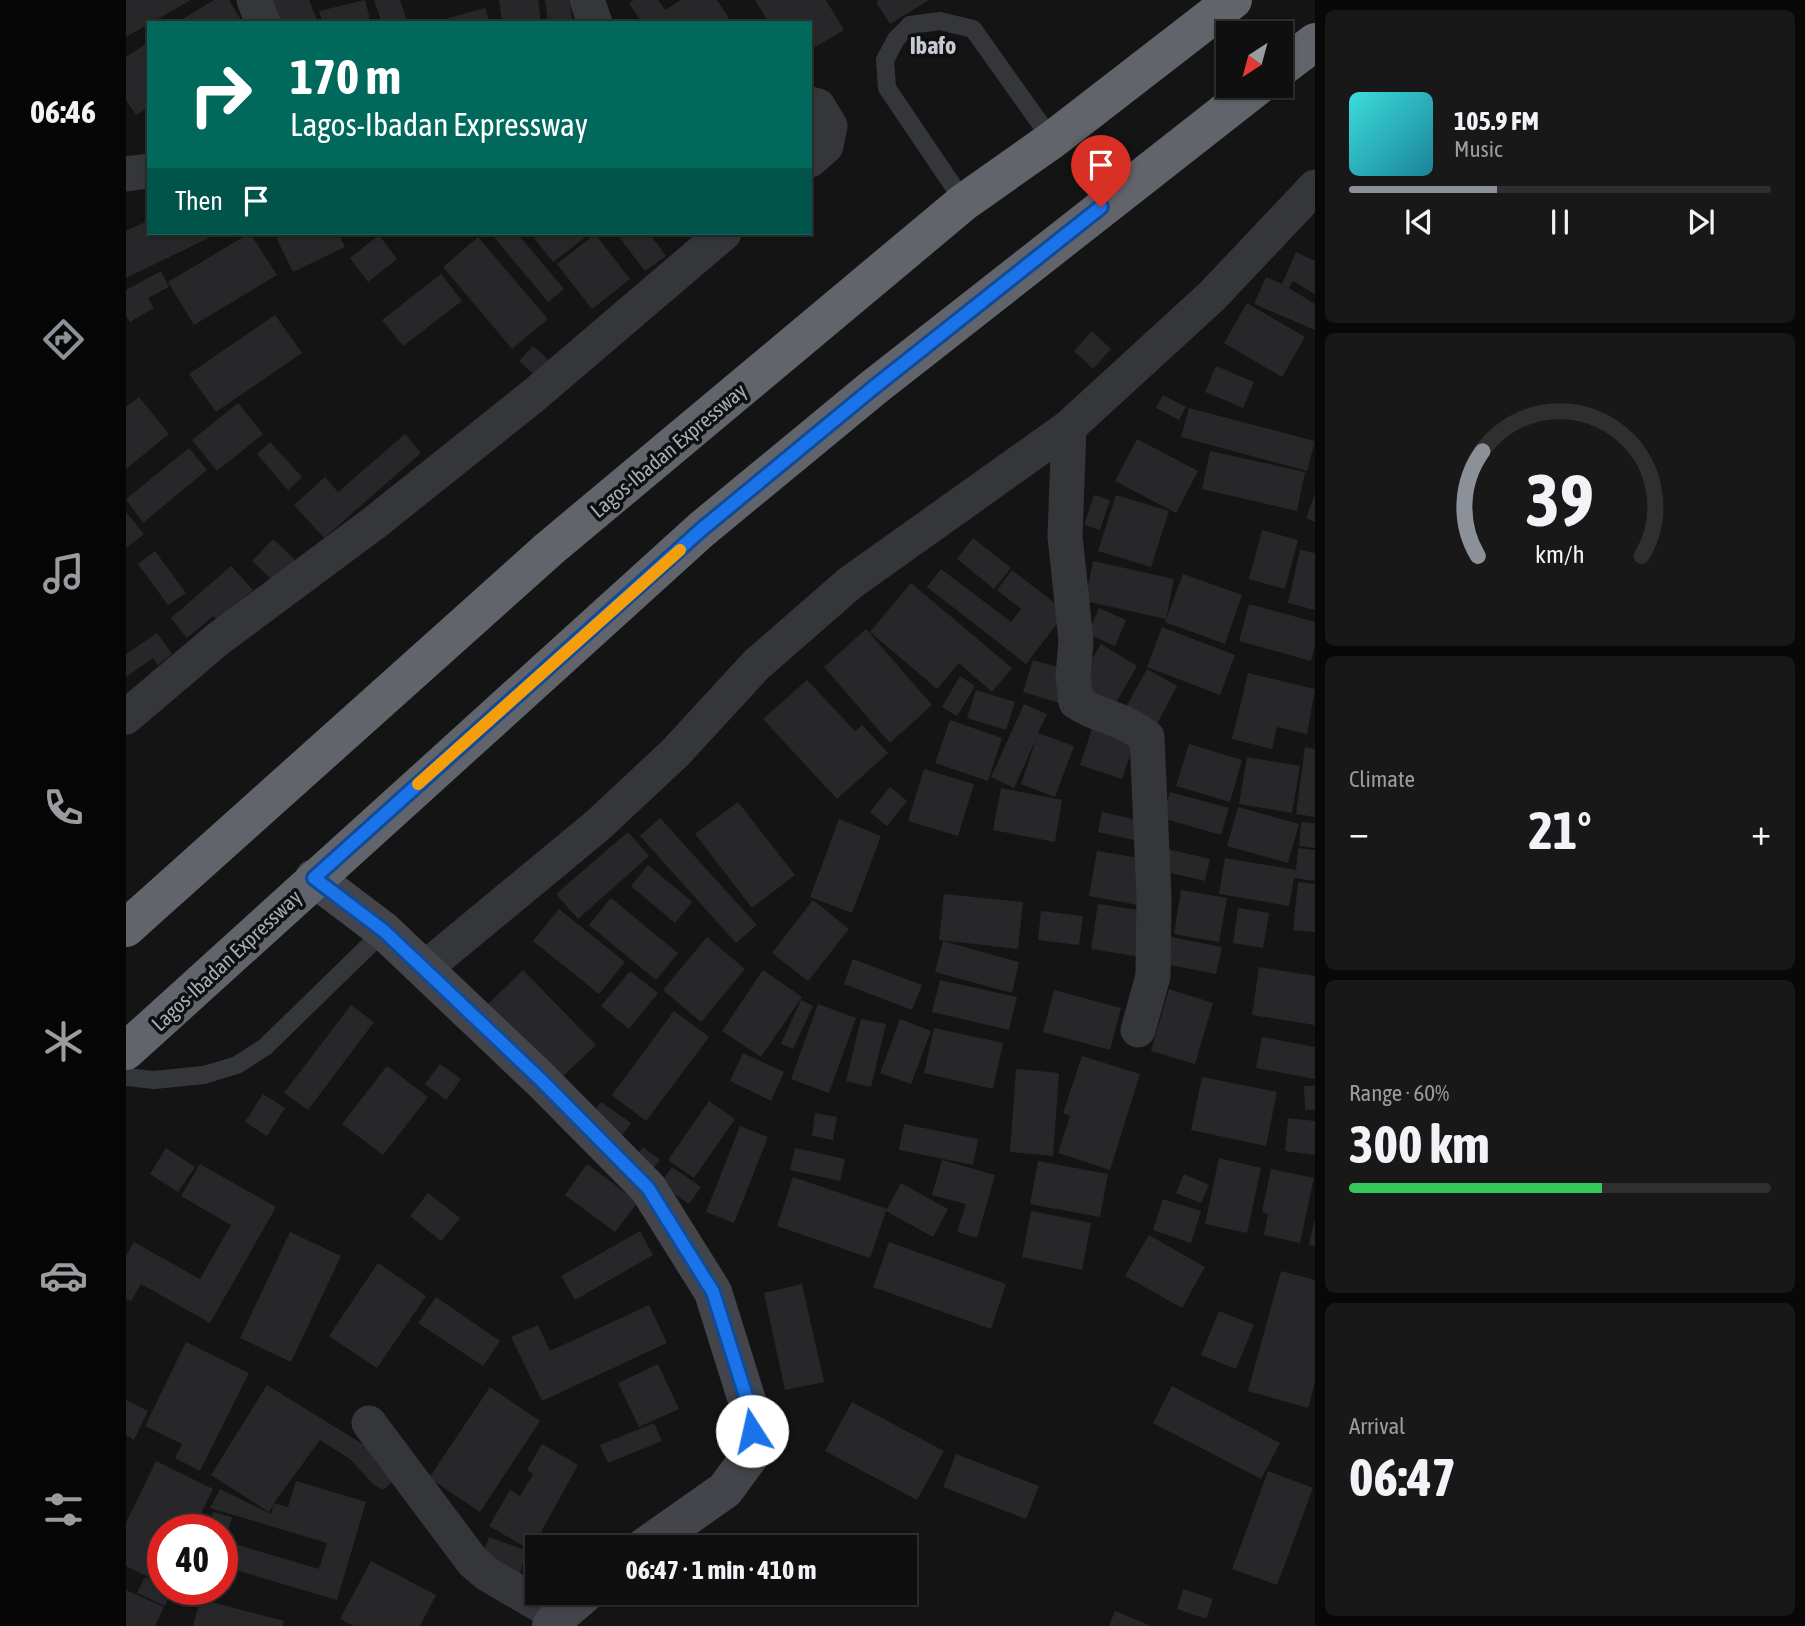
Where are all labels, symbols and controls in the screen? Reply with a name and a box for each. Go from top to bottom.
north arrow [1216,21,1293,98]
map controls [1216,21,1293,98]
district label: Ibafo [910,32,956,59]
text: 170 m [290,48,401,104]
icon: right [175,49,266,140]
text: 06:46 [30,93,96,130]
text: Lagos-Ibadan Expressway [290,106,588,143]
text: 105.9 FM [1454,106,1539,136]
pin [1071,135,1131,207]
text: Music [1454,136,1502,162]
icon: arrive [1082,146,1120,184]
icon: arrive [237,182,275,220]
text: Then [175,186,223,216]
icon: previous [1400,203,1438,241]
icon: pause [1541,203,1579,241]
icon: next [1682,203,1720,241]
icon: directions [39,315,88,364]
street label: Lagos-Ibadan Expressway [585,378,751,522]
text: 39 [1526,458,1594,541]
text: km/h [1535,540,1585,568]
icon: music [39,549,88,598]
text: Climate [1349,766,1415,792]
icon: phone [39,783,88,832]
text: 21° [1528,800,1592,860]
text: − [1349,810,1369,853]
text: + [1751,810,1771,853]
street label: Lagos-Ibadan Expressway [146,884,306,1035]
icon: climate [39,1017,88,1066]
text: Range · 60% [1349,1080,1449,1106]
text: 300 km [1349,1114,1490,1174]
icon: car [39,1251,88,1300]
position arrow [715,1394,789,1468]
text: Arrival [1349,1413,1405,1439]
text: 06:47 [1349,1447,1456,1507]
icon: filters [39,1485,88,1534]
speed limit sign: 40 [147,1514,238,1605]
text: 06:47 · 1 min · 410 m [626,1555,816,1585]

